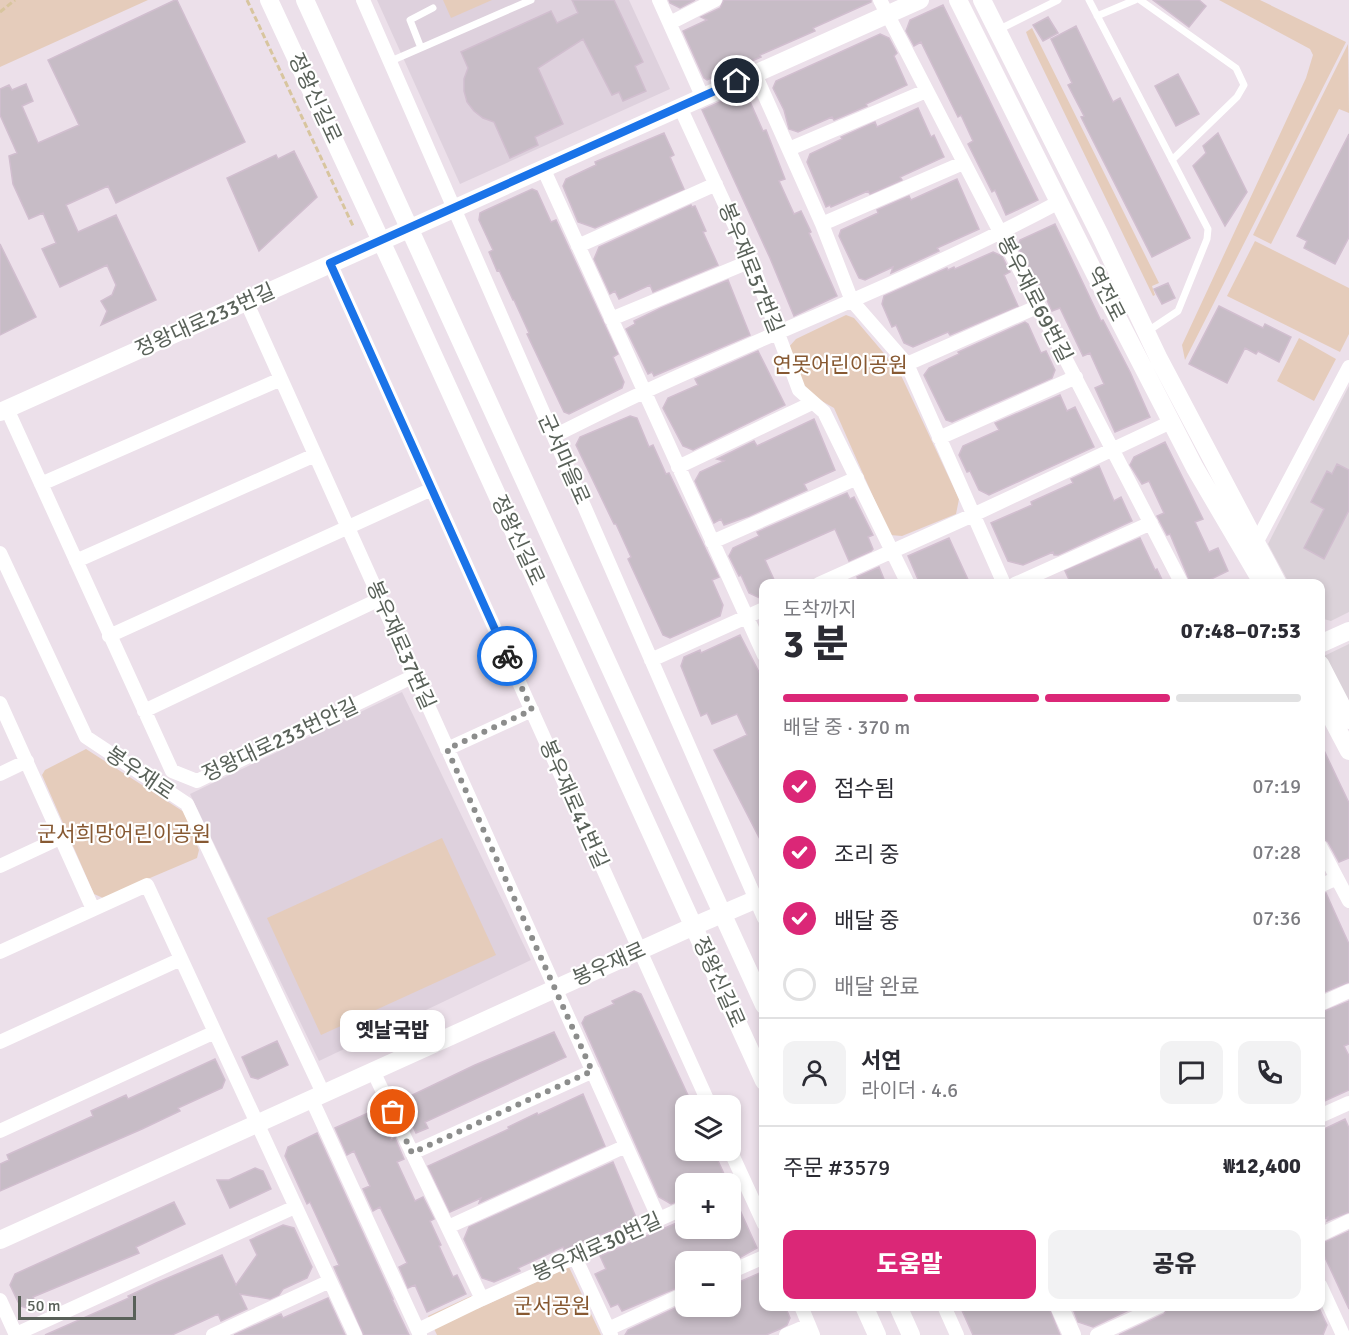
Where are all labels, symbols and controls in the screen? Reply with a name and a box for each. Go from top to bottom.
street label: 정왕신길로 [283,49,347,147]
pin [711,55,762,106]
icon: home [720,64,753,97]
street label: 봉우재로57번길 [713,199,789,337]
street label: 봉우재로69번길 [992,231,1078,367]
street label: 역전로 [1081,262,1131,326]
street label: 정왕대로233번길 [131,278,279,362]
park label: 연못어린이공원 [772,352,908,378]
street label: 군서마을로 [532,410,596,508]
street label: 정왕신길로 [486,491,550,589]
street label: 봉우재로37번길 [361,576,441,714]
text: 도착까지 [783,597,857,622]
text: 07:48–07:53 [1181,617,1301,644]
text: 3 분 [783,620,849,668]
courier [477,626,537,686]
icon: bike [491,640,524,673]
street label: 정왕대로233번안길 [198,692,362,788]
text: 배달 중 · 370 m [783,715,910,740]
street label: 봉우재로41번길 [534,735,614,873]
street label: 봉우재로 [101,741,179,805]
icon: check [783,770,816,803]
text: 07:19 [1252,774,1301,799]
text: 접수됨 [834,775,895,802]
park label: 군서희망어린이공원 [37,821,211,847]
icon: check [783,836,816,869]
text: 07:28 [1252,840,1301,865]
text: 조리 중 [834,841,900,868]
icon: check [783,902,816,935]
text: 07:36 [1252,906,1301,931]
text: 배달 중 [834,907,900,934]
street label: 정왕신길로 [687,933,751,1031]
street label: 봉우재로 [568,936,650,992]
text: 배달 완료 [834,973,920,1000]
callout: 옛날국밥 [340,1010,446,1052]
text: 옛날국밥 [356,1018,429,1043]
button: person [783,1041,846,1104]
button: chat [1160,1041,1223,1104]
button: phone [1238,1041,1301,1104]
text: 서연 [861,1047,901,1074]
text: 라이더 · 4.6 [861,1078,958,1103]
pin [367,1086,418,1137]
icon: bag [376,1095,409,1128]
map controls [675,1095,741,1317]
button: layers [675,1095,741,1161]
text: ₩12,400 [1223,1152,1301,1179]
text: 주문 #3579 [783,1154,890,1181]
button: + [675,1173,741,1239]
street label: 봉우재로30번길 [528,1207,666,1287]
button: 도움말 [783,1230,1036,1299]
button: 공유 [1048,1230,1301,1299]
button: − [675,1251,741,1317]
scale bar [18,1293,136,1320]
park label: 군서공원 [513,1293,591,1319]
text: 50 m [27,1296,61,1316]

